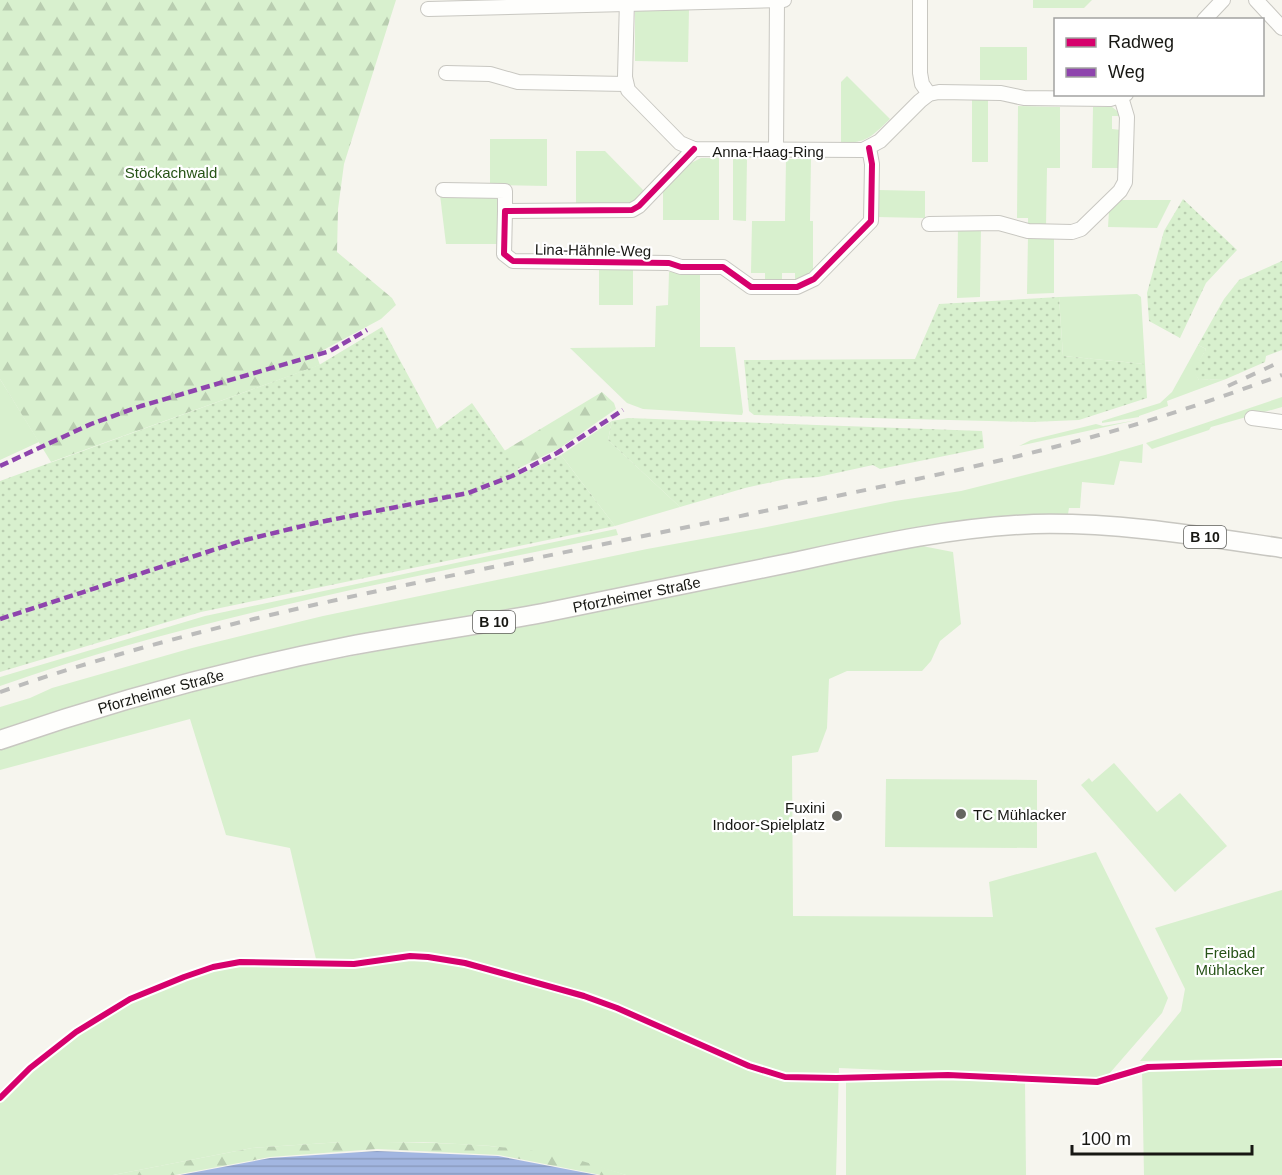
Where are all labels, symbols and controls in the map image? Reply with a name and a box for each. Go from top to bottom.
legend [1054,18,1264,96]
text: Radweg [1108,32,1174,52]
text: Weg [1108,62,1145,82]
street label: Anna-Haag-Ring [712,143,824,160]
park label: Stöckachwald [125,164,217,181]
street label: Lina-Hähnle-Weg [535,240,651,260]
road number: B 10 [1184,526,1226,548]
street label: Pforzheimer Straße [571,573,702,615]
road number: B 10 [473,611,515,633]
street label: Pforzheimer Straße [95,666,225,716]
place label: Fuxini Indoor-Spielplatz [712,799,825,833]
place label: TC Mühlacker [973,806,1066,823]
marker: TC Mühlacker [954,807,968,821]
marker: Fuxini Indoor-Spielplatz [830,809,844,823]
park label: Freibad Mühlacker [1195,944,1265,978]
scale bar [1072,1118,1252,1156]
text: 100 m [1081,1129,1131,1149]

